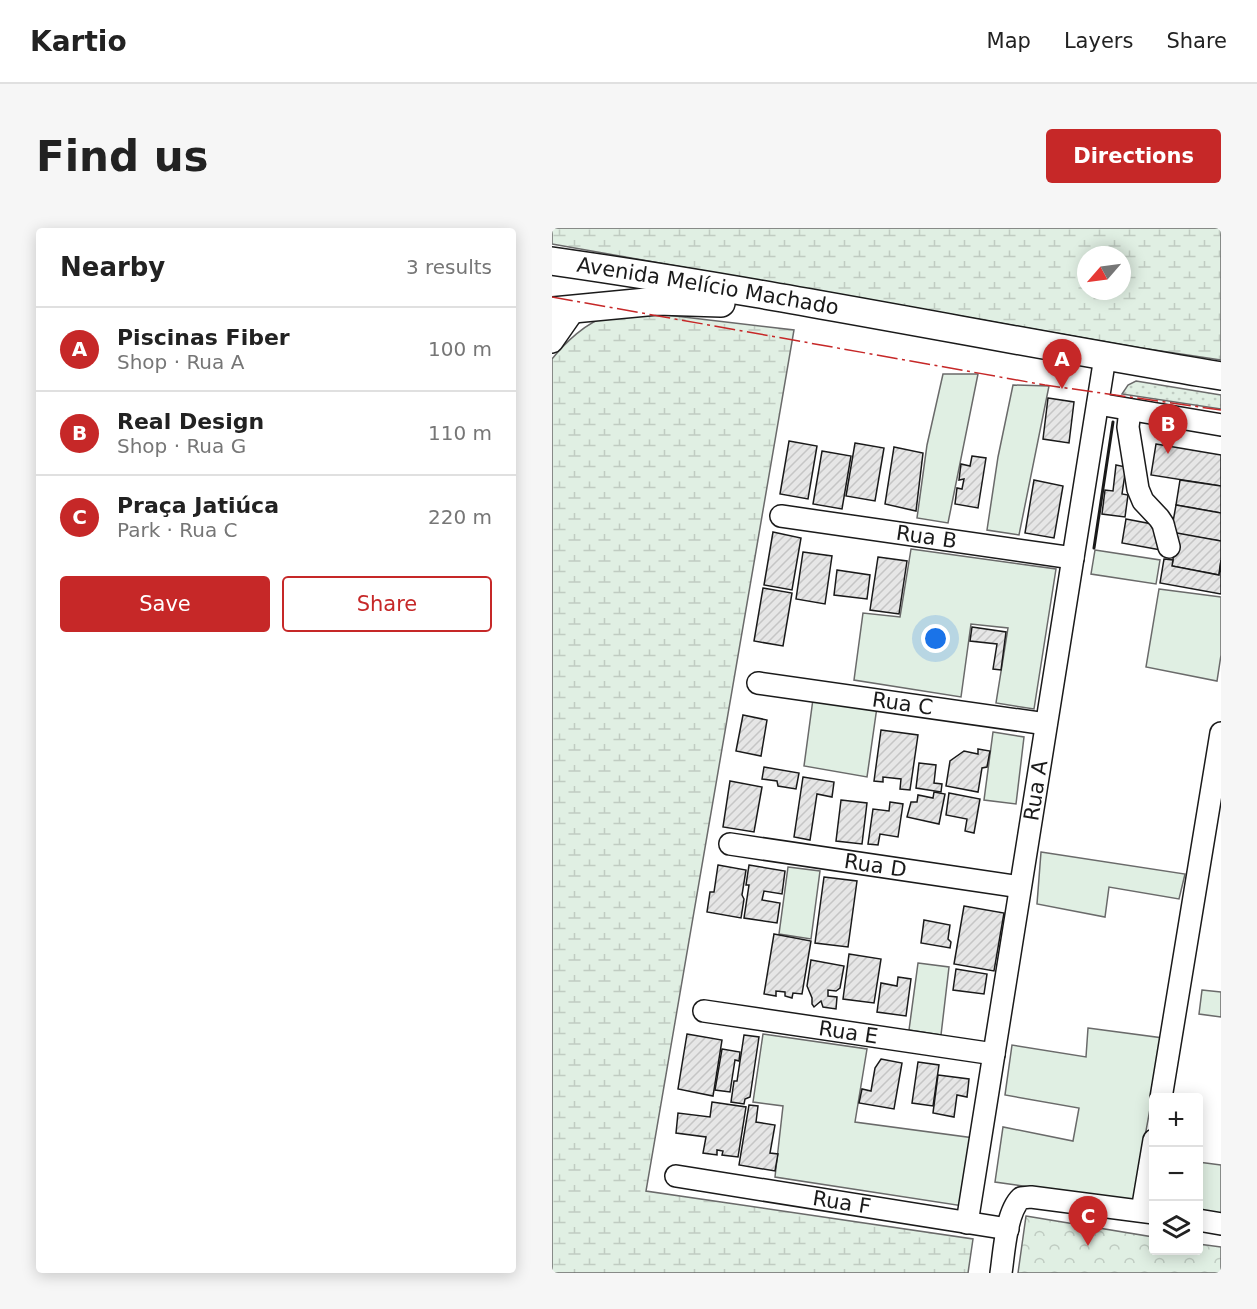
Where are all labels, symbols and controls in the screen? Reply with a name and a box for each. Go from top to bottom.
text: Kartio [30,25,127,58]
text: Map [987,29,1031,53]
text: Layers [1064,29,1133,53]
text: Share [1166,29,1227,53]
button: Directions [1046,129,1221,183]
text: Find us [36,132,209,181]
north arrow [1077,246,1131,300]
text: Nearby [60,252,165,282]
street label: Avenida Melício Machado [575,253,841,320]
text: 3 results [406,255,492,279]
text: Piscinas Fiber [117,325,290,350]
text: A [72,337,87,361]
text: 100 m [428,337,492,361]
pin: A [1042,340,1082,389]
text: Shop · Rua A [117,350,244,374]
pin: B [1148,404,1188,454]
text: Real Design [117,409,264,434]
text: B [72,421,87,445]
text: 110 m [428,421,492,445]
text: Shop · Rua G [117,434,246,458]
text: Praça Jatiúca [117,493,279,518]
text: C [72,505,87,529]
text: 220 m [428,505,492,529]
text: Park · Rua C [117,518,238,542]
street label: Rua B [895,521,958,553]
button: Save [60,576,270,632]
button: Share [282,576,492,632]
your location [921,624,950,653]
street label: Rua C [871,687,935,720]
street label: Rua A [1019,758,1053,822]
street label: Rua D [843,849,908,882]
street label: Rua E [817,1016,880,1049]
map controls [1149,1093,1203,1255]
button: + [1149,1093,1203,1147]
button: − [1149,1147,1203,1201]
street label: Rua F [811,1186,873,1219]
pin: C [1068,1196,1108,1246]
button: layers [1149,1201,1203,1255]

